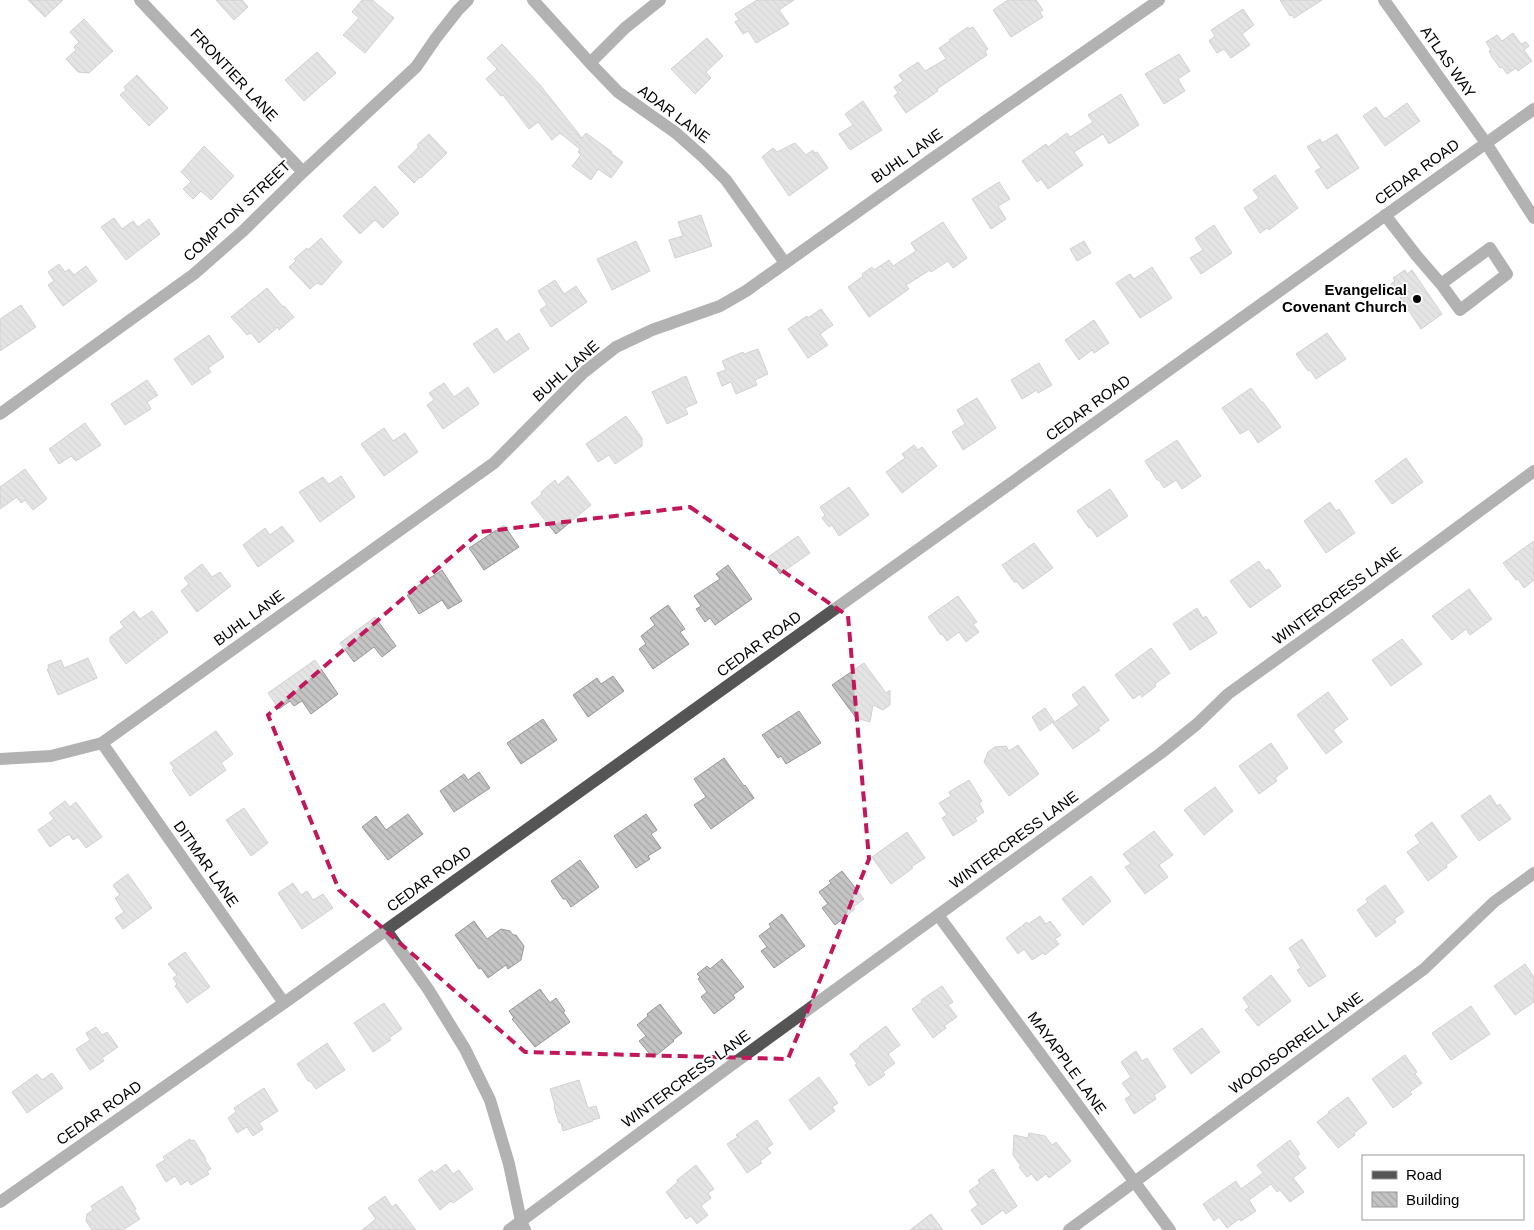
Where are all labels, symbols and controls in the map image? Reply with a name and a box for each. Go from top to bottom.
street label: ATLAS WAY [1418,23,1479,101]
street label: FRONTIER LANE [187,25,282,124]
street label: ADAR LANE [635,81,713,146]
street label: BUHL LANE [868,125,946,186]
street label: CEDAR ROAD [1371,135,1462,208]
street label: COMPTON STREET [180,157,294,265]
place label: Evangelical Covenant Church [1282,281,1407,315]
marker: Evangelical Covenant Church [1411,293,1423,305]
street label: BUHL LANE [529,337,602,405]
street label: CEDAR ROAD [1042,371,1133,444]
street label: WINTERCRESS LANE [1269,543,1404,648]
street label: BUHL LANE [210,586,287,649]
street label: CEDAR ROAD [713,607,804,680]
street label: WINTERCRESS LANE [946,787,1081,892]
street label: DITMAR LANE [171,818,242,910]
street label: CEDAR ROAD [383,842,474,915]
street label: WOODSORRELL LANE [1226,988,1366,1097]
street label: MAYAPPLE LANE [1025,1008,1110,1117]
street label: WINTERCRESS LANE [618,1026,753,1131]
street label: CEDAR ROAD [53,1077,145,1148]
legend [1362,1155,1524,1220]
text: Road [1406,1166,1442,1183]
text: Building [1406,1191,1459,1208]

